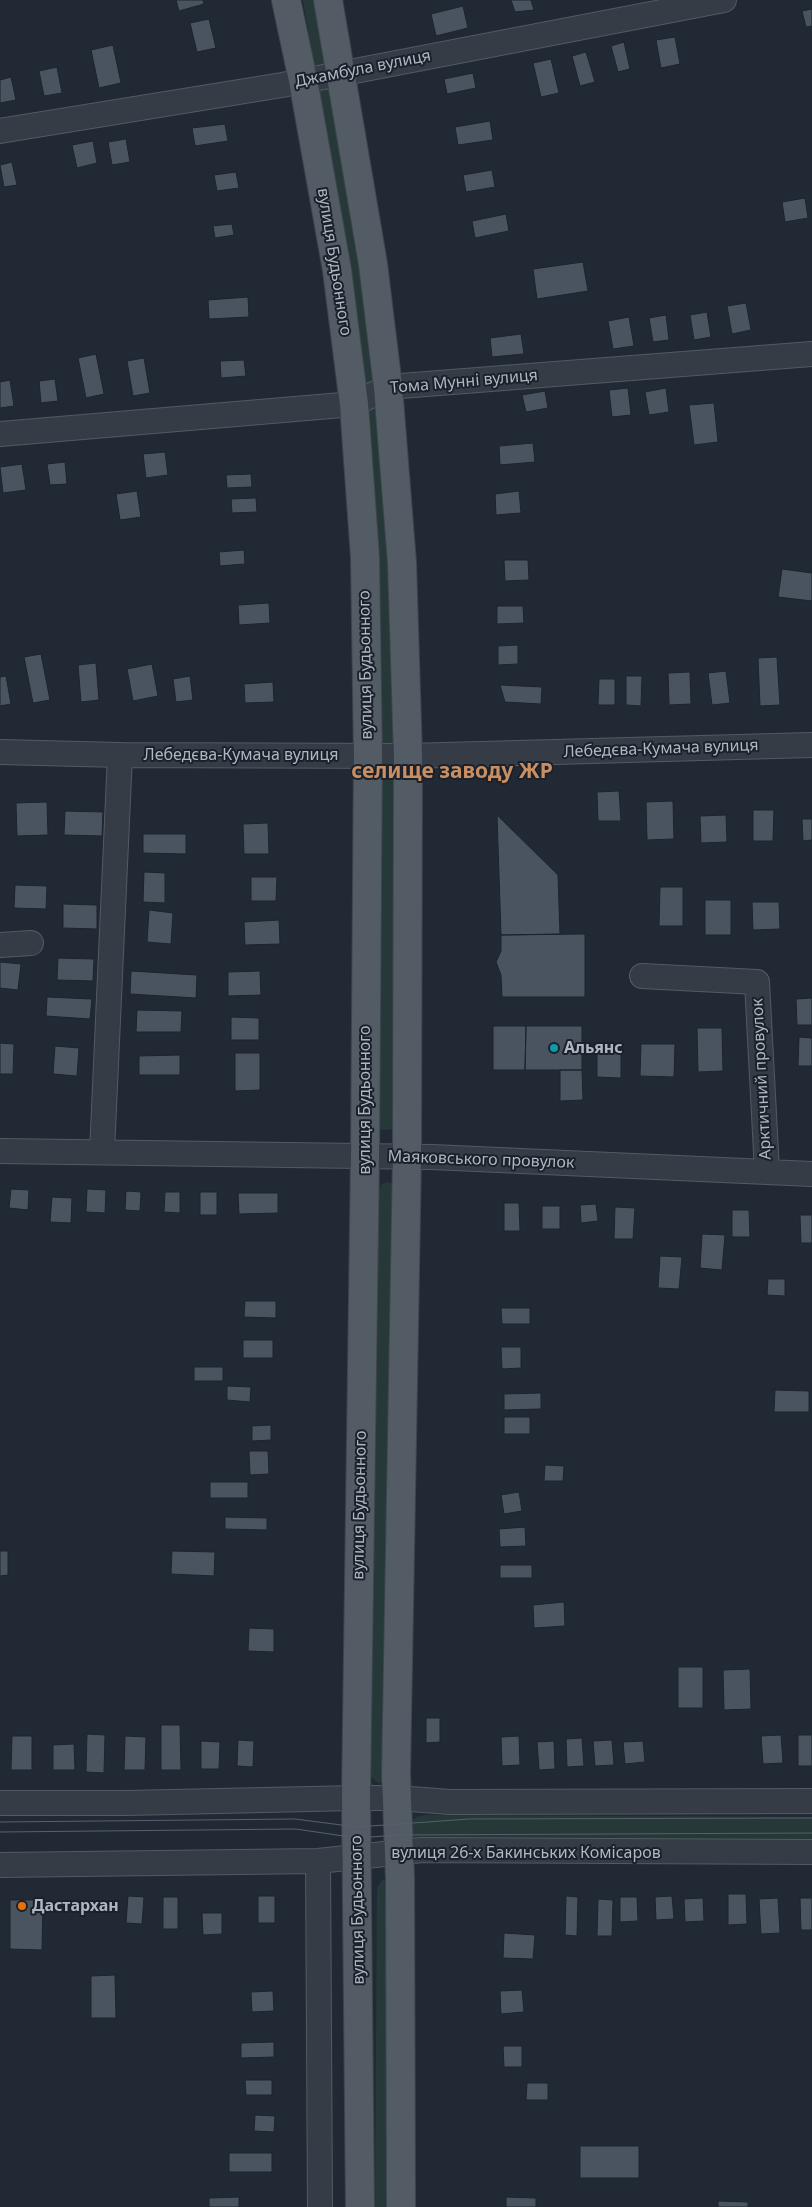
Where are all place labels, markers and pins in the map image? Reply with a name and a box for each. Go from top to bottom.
place label: Альянс [564,1038,623,1058]
marker: Альянс [548,1042,560,1054]
place label: Дастархан [32,1896,119,1916]
marker: Дастархан [16,1900,28,1912]

